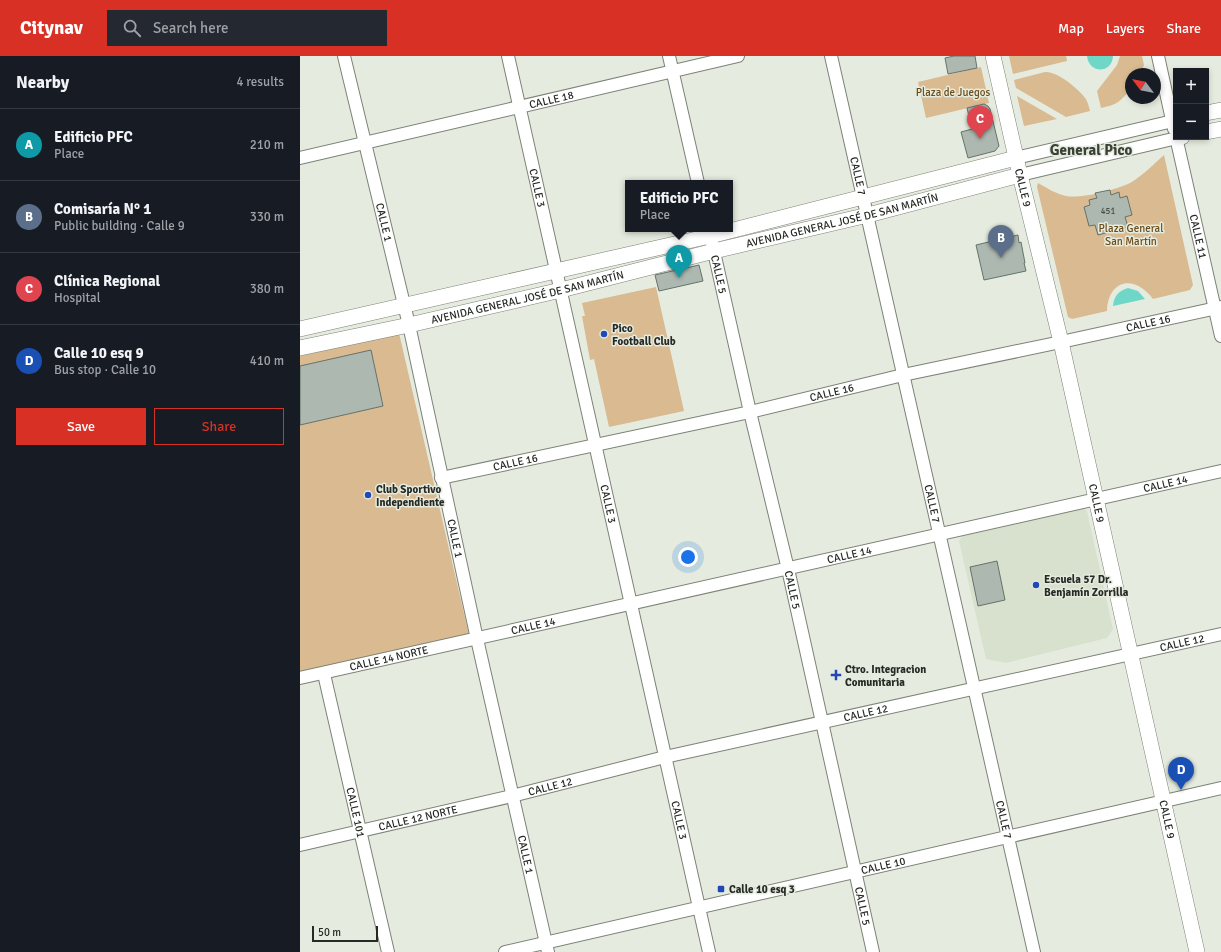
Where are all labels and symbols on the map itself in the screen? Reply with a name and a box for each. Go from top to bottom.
north arrow [1125,68,1161,104]
park label: Plaza de Juegos [916,86,990,99]
street label: CALLE 18 [528,88,575,111]
pin: C [967,106,993,139]
district label: General Pico [1050,141,1132,159]
street label: CALLE 7 [848,155,869,197]
street label: CALLE 3 [527,167,548,208]
street label: CALLE 9 [1012,167,1034,208]
street label: AVENIDA GENERAL JOSÉ DE SAN MARTÍN [745,190,940,250]
street label: CALLE 1 [373,202,395,243]
house number: 451 [1101,206,1115,217]
street label: CALLE 11 [1187,213,1210,260]
park label: Plaza General San Martín [1099,222,1163,248]
pin: B [988,225,1014,258]
pin: A [666,245,692,278]
street label: CALLE 5 [708,254,730,295]
street label: AVENIDA GENERAL JOSÉ DE SAN MARTÍN [430,268,625,326]
street label: CALLE 16 [1125,312,1172,334]
place label: Pico Football Club [612,322,676,348]
marker: Pico Football Club [599,329,609,339]
street label: CALLE 16 [808,381,855,404]
street label: CALLE 16 [492,451,539,473]
street label: CALLE 14 [1142,472,1189,495]
street label: CALLE 9 [1086,482,1108,524]
place label: Club Sportivo Independiente [376,483,445,509]
street label: CALLE 3 [598,483,619,524]
street label: CALLE 7 [922,483,943,524]
marker: Club Sportivo Independiente [363,490,373,500]
street label: CALLE 1 [445,518,466,559]
street label: CALLE 14 [826,543,873,566]
your location [678,547,698,567]
street label: CALLE 5 [782,569,803,610]
place label: Escuela 57 Dr. Benjamín Zorrilla [1044,573,1129,599]
marker: Escuela 57 Dr. Benjamín Zorrilla [1031,580,1041,590]
street label: CALLE 14 [510,614,557,637]
street label: CALLE 12 [1159,631,1206,654]
street label: CALLE 14 NORTE [348,643,429,673]
place label: Ctro. Integracion Comunitaria [845,663,926,689]
marker: Ctro. Integracion Comunitaria [830,669,842,681]
street label: CALLE 12 [842,701,889,724]
pin: D [1168,757,1194,790]
street label: CALLE 12 [527,774,574,798]
street label: CALLE 101 [344,786,368,839]
street label: CALLE 3 [669,799,690,841]
street label: CALLE 7 [993,799,1015,840]
street label: CALLE 9 [1157,799,1178,840]
street label: CALLE 12 NORTE [377,802,459,833]
street label: CALLE 1 [515,834,537,875]
street label: CALLE 10 [860,854,907,877]
place label: Calle 10 esq 3 [729,883,795,896]
marker: Calle 10 esq 3 [716,884,726,894]
street label: CALLE 5 [852,885,873,927]
scale bar [312,924,378,943]

